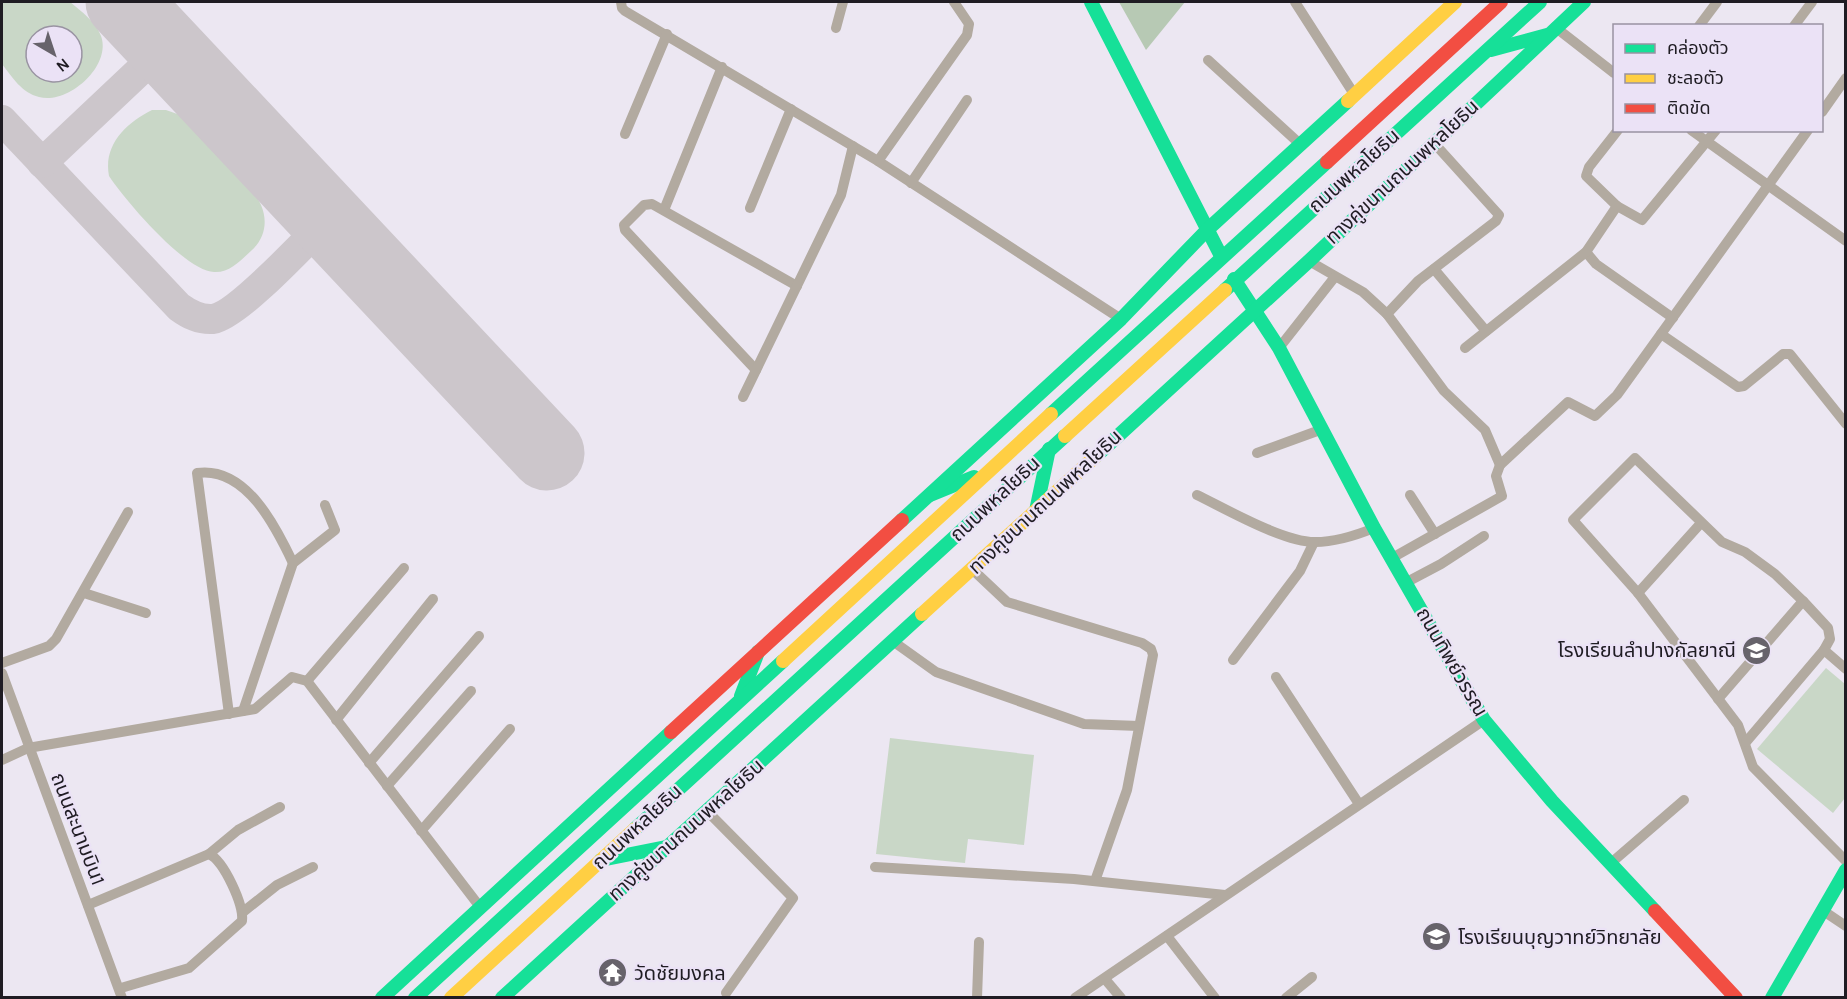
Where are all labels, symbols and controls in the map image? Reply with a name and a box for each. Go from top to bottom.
north arrow [24,24,84,84]
legend [1613,24,1823,132]
text: คล่องตัว [1667,37,1729,59]
text: N [53,54,74,76]
text: ชะลอตัว [1667,67,1724,89]
street label: ทางคู่ขนานถนนพหลโยธิน [1321,95,1484,250]
text: ติดขัด [1667,97,1710,119]
street label: ถนนพหลโยธิน [1304,124,1404,218]
street label: ทางคู่ขนานถนนพหลโยธิน [964,425,1127,580]
street label: ถนนพหลโยธิน [945,452,1045,546]
street label: ถนนทิพย์วรรณ [1412,603,1492,721]
school or university icon: โรงเรียนลำปางกัลยาณี [1741,634,1773,666]
place label: โรงเรียนลำปางกัลยาณี [1558,639,1736,662]
street label: ทางคู่ขนานถนนพหลโยธิน [604,754,769,907]
street label: ถนนสะนามบิน1 [46,770,110,888]
street label: ถนนพหลโยธิน [587,780,687,874]
school or university icon: โรงเรียนบุญวาทย์วิทยาลัย [1421,921,1453,953]
place label: โรงเรียนบุญวาทย์วิทยาลัย [1458,926,1662,949]
temple icon: วัดชัยมงคล [597,957,629,989]
place label: วัดชัยมงคล [634,962,726,985]

